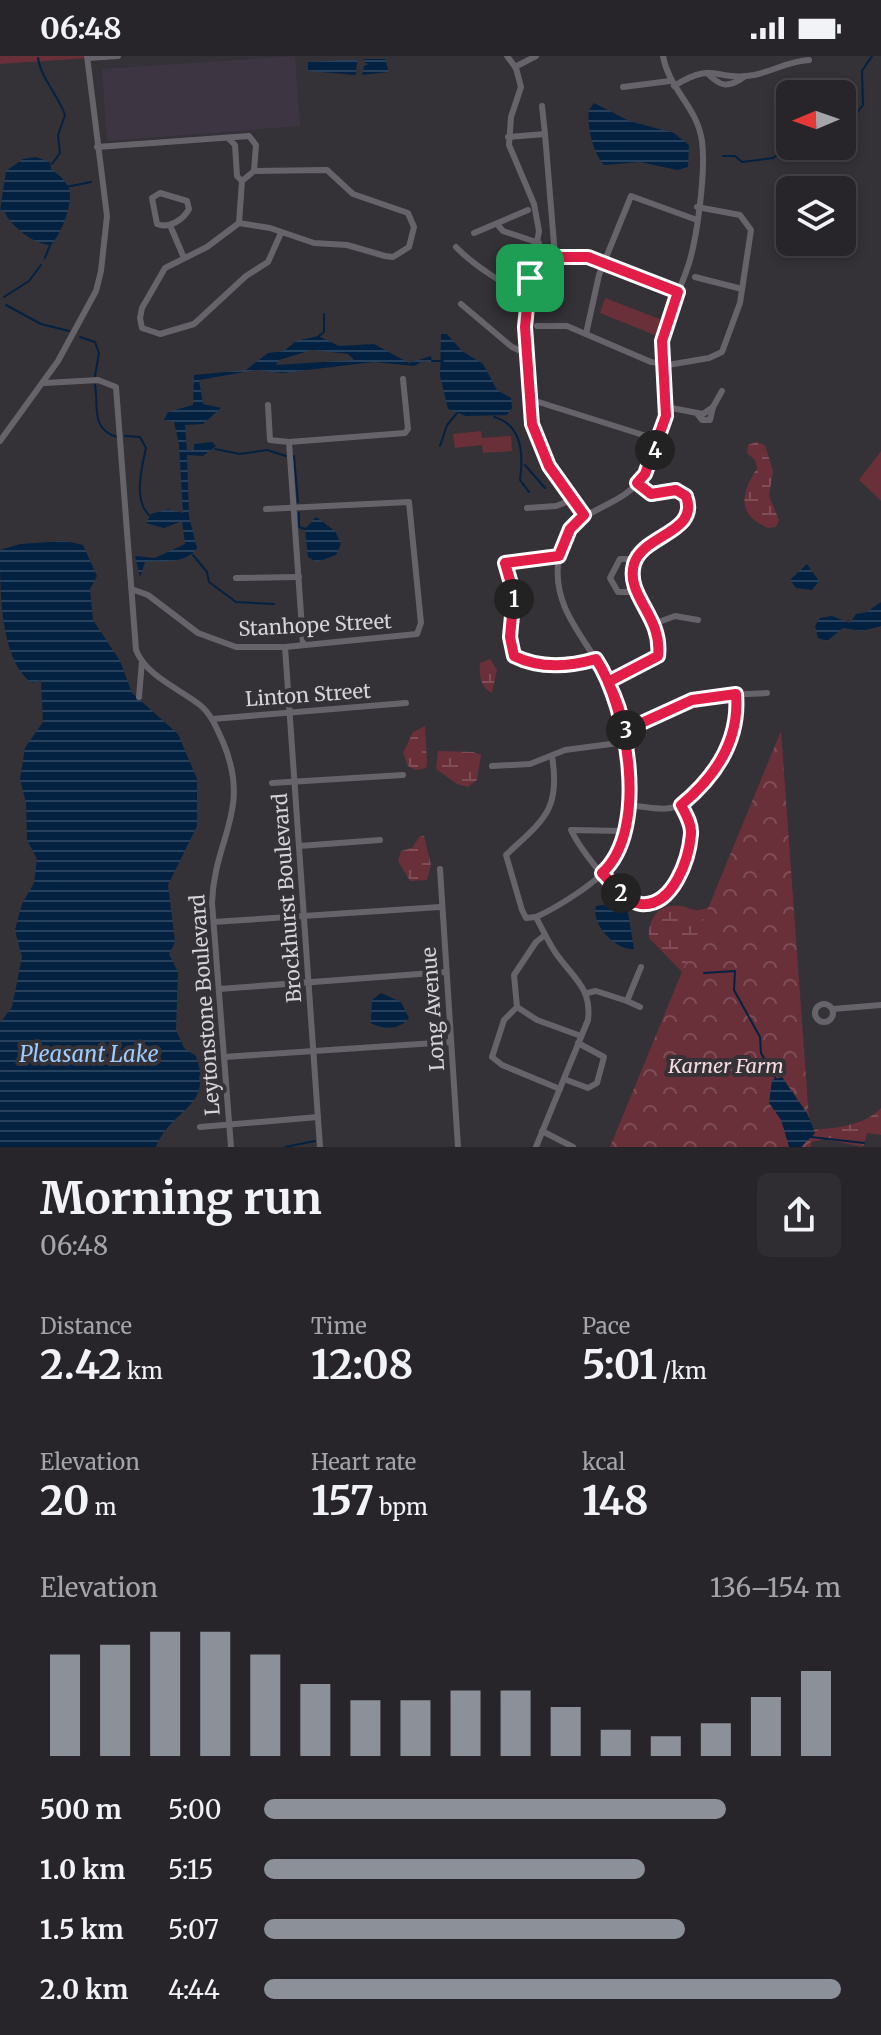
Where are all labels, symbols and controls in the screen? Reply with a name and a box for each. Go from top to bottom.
text: 06:48 [40,9,122,47]
north arrow [776,80,856,160]
map controls [776,80,856,256]
button: layers [776,176,856,256]
pin [496,244,564,312]
icon: arrive [508,256,552,300]
pin: 4 [635,430,675,470]
text: 4 [648,436,662,464]
pin: 1 [494,579,534,619]
text: 1 [509,585,519,613]
street label: Stanhope Street [238,608,393,641]
street label: Linton Street [244,678,372,711]
pin: 3 [606,710,646,750]
text: 3 [620,716,632,744]
street label: Brockhurst Boulevard [267,792,306,1004]
pin: 2 [601,873,641,913]
text: 2 [615,879,627,907]
street label: Leytonstone Boulevard [184,894,225,1117]
street label: Long Avenue [416,946,449,1072]
water label: Pleasant Lake [19,1040,159,1068]
park label: Karner Farm [667,1053,784,1078]
text: Morning run [40,1171,322,1226]
button: share [757,1173,841,1257]
text: 06:48 [40,1229,108,1262]
text: Distance [40,1312,132,1340]
text: Time [311,1312,367,1340]
text: Pace [582,1312,630,1340]
text: 2.42 [40,1340,122,1390]
text: 12:08 [311,1340,413,1390]
text: 5:01 [582,1340,657,1390]
text: km [122,1357,163,1385]
text: /km [657,1357,707,1385]
text: Elevation [40,1448,140,1476]
text: Heart rate [311,1448,416,1476]
text: kcal [582,1448,625,1476]
text: 20 [40,1476,89,1526]
text: 157 [311,1476,374,1526]
text: 148 [582,1476,649,1526]
text: m [89,1493,117,1521]
text: bpm [374,1493,428,1521]
text: Elevation [40,1571,158,1604]
text: 136–154 m [710,1571,841,1604]
text: 500 m [40,1793,122,1826]
text: 5:00 [168,1793,222,1826]
text: 1.0 km [40,1853,125,1886]
text: 5:15 [168,1853,213,1886]
text: 1.5 km [40,1913,124,1946]
text: 5:07 [168,1913,219,1946]
text: 2.0 km [40,1973,128,2006]
text: 4:44 [168,1973,220,2006]

